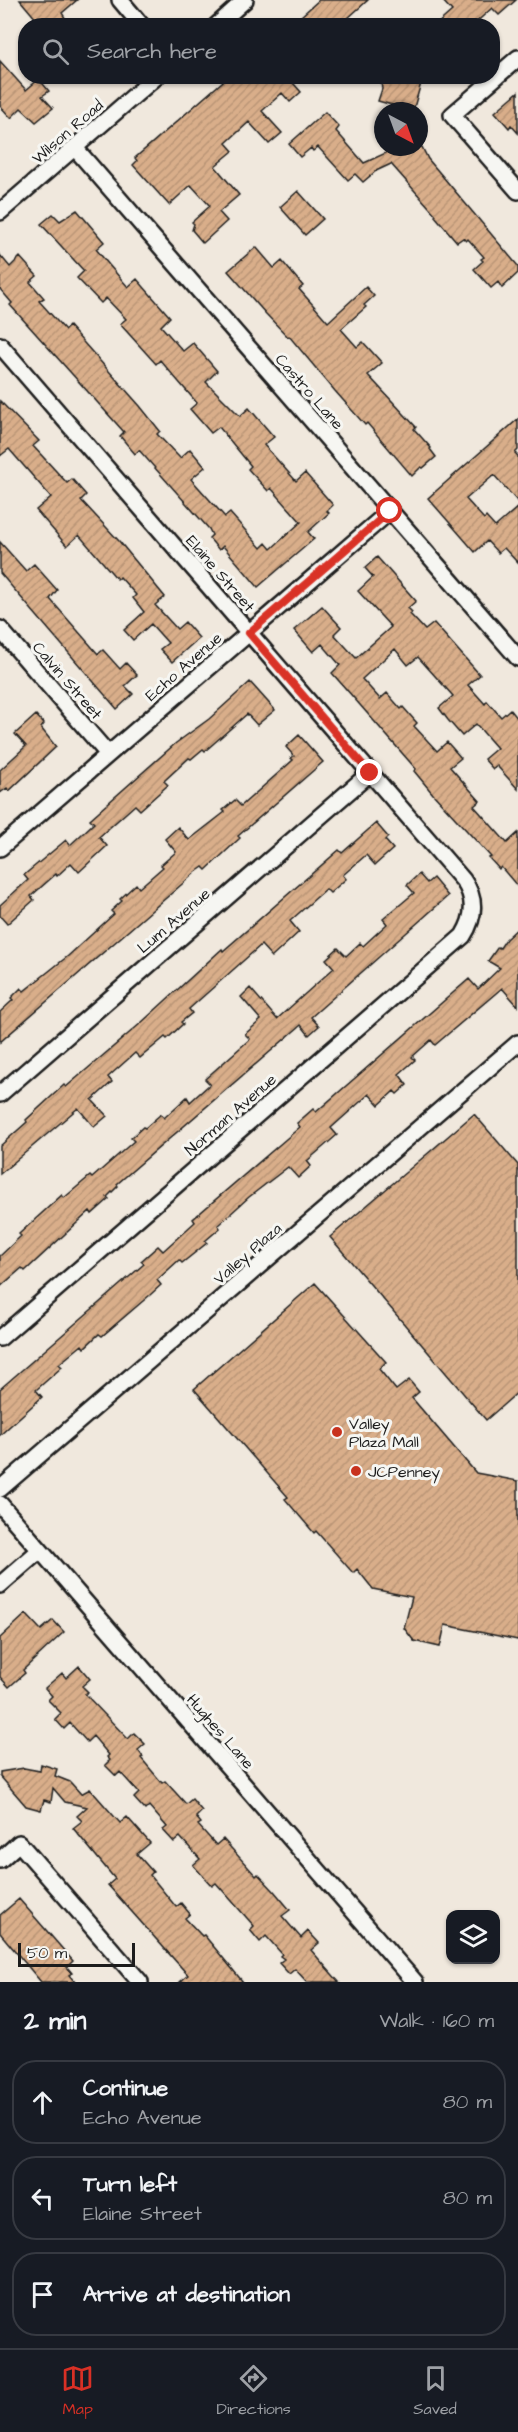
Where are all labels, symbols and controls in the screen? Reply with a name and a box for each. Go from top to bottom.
search box [18,18,500,84]
icon: search [39,35,72,68]
text: Search here [87,36,217,67]
street label: Wilson Road [27,95,108,169]
north arrow [374,102,428,156]
street label: Castro Lane [270,349,349,435]
route start [376,497,402,523]
street label: Elaine Street [181,531,260,617]
street label: Echo Avenue [141,627,227,706]
street label: Calvin Street [27,637,108,725]
route end [356,759,382,785]
street label: Lum Avenue [132,883,215,959]
street label: Norman Avenue [180,1069,281,1161]
street label: Valley Plaza [209,1218,287,1290]
place label: Valley Plaza Mall [349,1413,419,1453]
marker: Valley Plaza Mall [330,1425,344,1439]
place label: JCPenney [368,1461,440,1484]
marker: JCPenney [349,1464,363,1478]
street label: Hughes Lane [181,1689,259,1775]
map controls [446,1910,500,1964]
button: layers [446,1910,500,1964]
scale bar [18,1940,135,1968]
text: 50 m [27,1942,67,1964]
text: 2 min [24,2003,86,2039]
text: Walk · 160 m [379,2007,494,2035]
text: Continue [83,2073,168,2104]
icon: ahead [26,2086,59,2119]
text: 80 m [443,2088,492,2116]
text: Echo Avenue [83,2104,202,2132]
text: Turn left [83,2169,177,2200]
icon: left [26,2182,59,2215]
text: 80 m [443,2184,492,2212]
text: Elaine Street [83,2200,202,2228]
icon: arrive [26,2278,59,2311]
text: Arrive at destination [83,2279,290,2310]
tab: Map [61,2362,94,2420]
tab: Directions [217,2362,291,2420]
tab: Saved [413,2362,457,2420]

